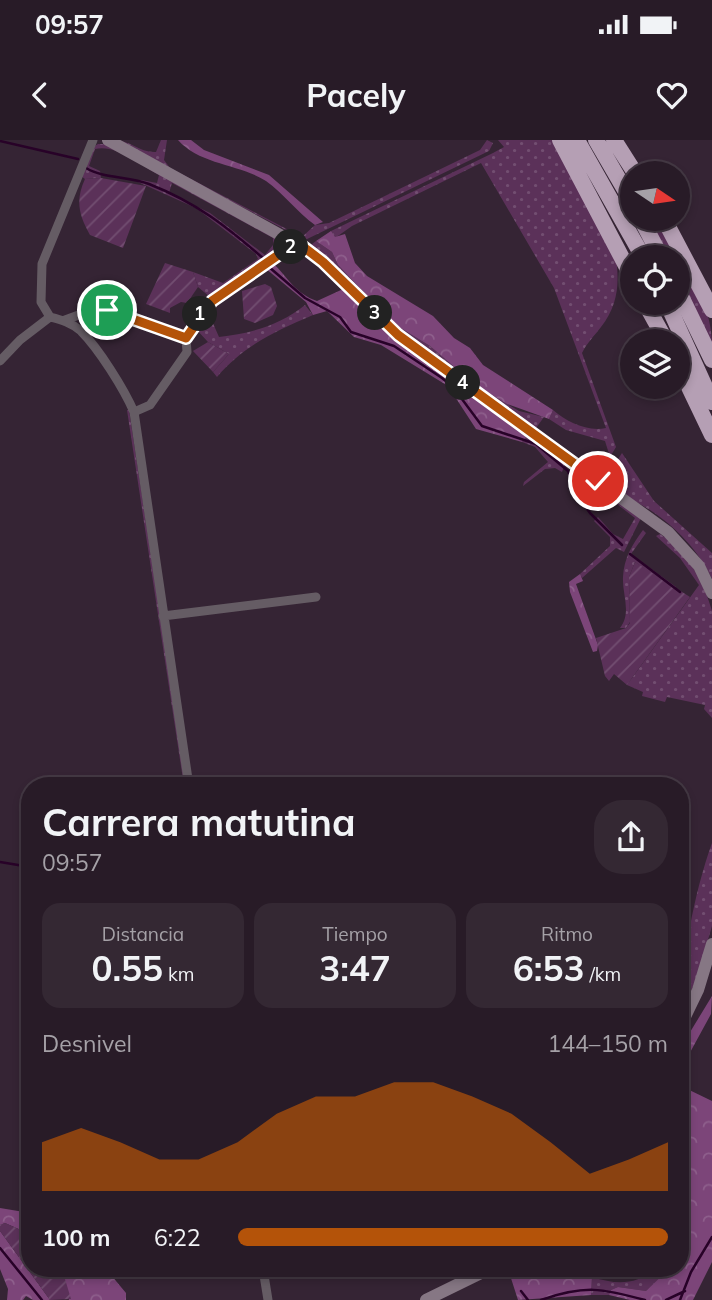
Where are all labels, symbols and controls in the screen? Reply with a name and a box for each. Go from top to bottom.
text: 09:57 [35,8,104,41]
text: Pacely [306,75,406,115]
icon: back [21,76,59,114]
icon: heart [653,76,691,114]
north arrow [620,161,690,231]
map controls [620,161,690,399]
pin: 2 [274,230,308,264]
text: 2 [285,234,296,258]
button: locate [620,245,690,315]
pin [77,280,137,340]
icon: arrive [88,291,126,329]
pin: 1 [182,296,218,332]
pin: 3 [358,296,392,330]
text: 3 [369,300,380,324]
text: 1 [194,301,205,325]
button: layers [620,329,690,399]
pin: 4 [446,366,480,400]
text: 4 [457,370,468,394]
pin [568,451,628,511]
icon: check [579,462,617,500]
text: Carrera matutina [42,798,356,846]
button: share [594,800,668,874]
text: 09:57 [42,848,102,877]
text: Distancia [102,922,184,946]
text: Tiempo [322,922,388,946]
text: Ritmo [541,922,593,946]
text: 0.55 [91,946,163,990]
text: 3:47 [319,946,391,990]
text: 6:53 [513,946,584,990]
text: km [163,962,195,986]
text: /km [584,962,621,986]
text: Desnivel [42,1029,132,1058]
text: 144–150 m [547,1029,668,1058]
text: 100 m [42,1223,110,1252]
text: 6:22 [154,1223,201,1252]

